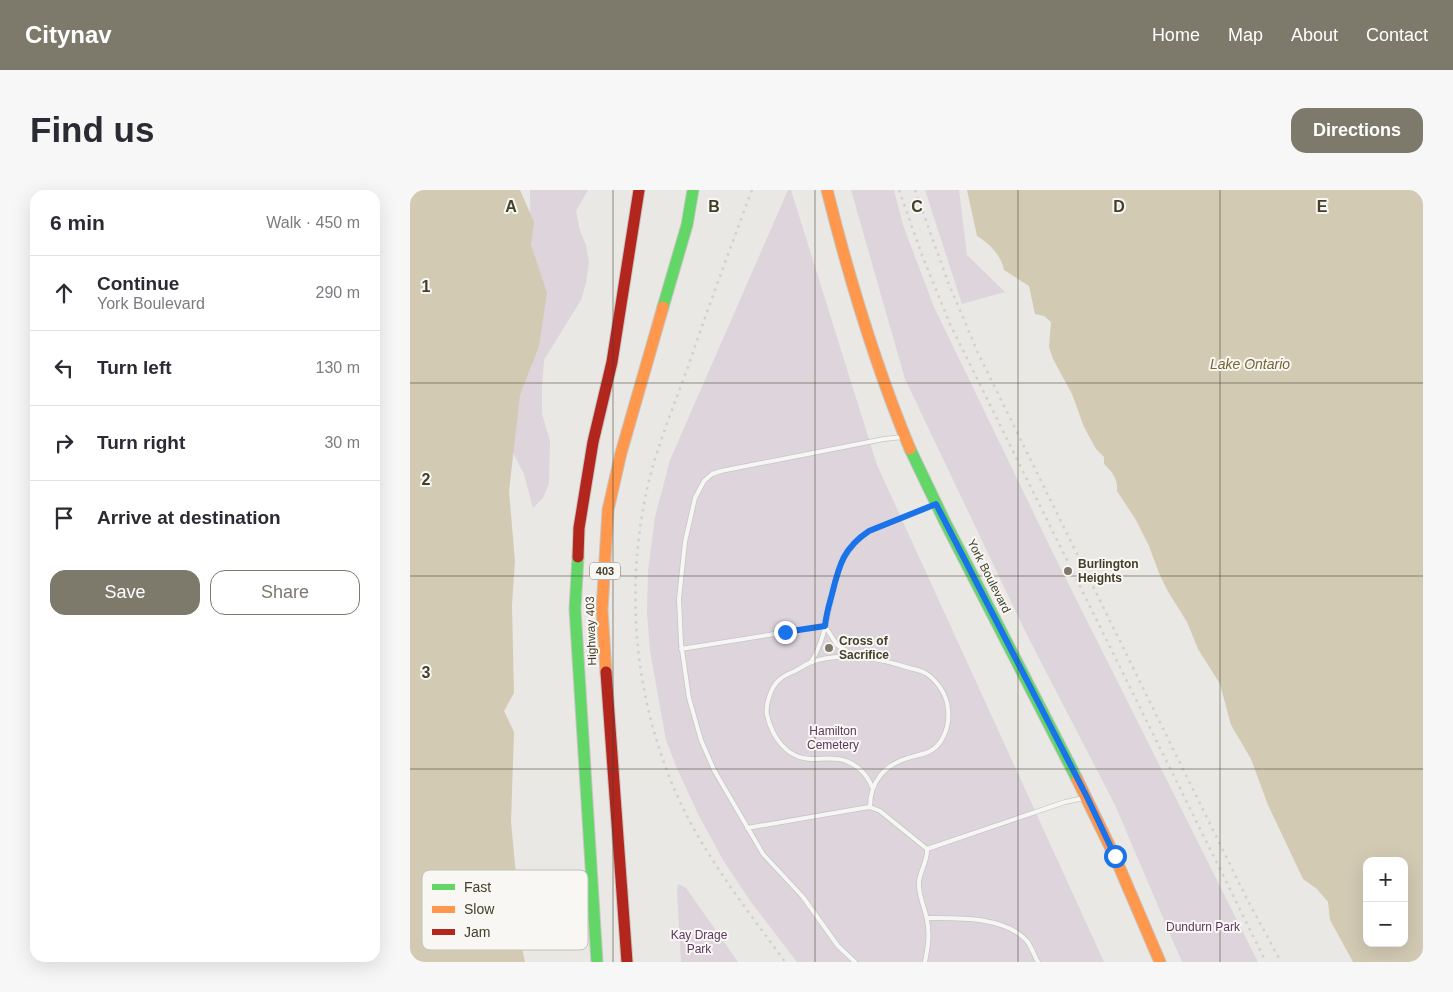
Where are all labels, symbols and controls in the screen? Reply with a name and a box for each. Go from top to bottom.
text: Citynav [25,21,112,48]
text: Home [1152,25,1200,45]
text: Map [1228,25,1263,45]
text: About [1291,25,1338,45]
text: Contact [1366,25,1428,45]
button: Directions [1291,108,1423,153]
text: Find us [30,110,154,149]
text: A [505,198,517,215]
text: B [708,198,720,215]
text: C [911,198,923,215]
text: D [1113,198,1125,215]
text: E [1317,198,1328,215]
text: 6 min [50,211,105,234]
text: Walk · 450 m [266,214,360,231]
text: Continue [97,273,179,294]
text: 1 [422,278,431,295]
icon: ahead [50,279,78,307]
text: 290 m [316,284,360,301]
text: York Boulevard [97,295,205,312]
icon: left [50,354,78,382]
water label: Lake Ontario [1210,356,1290,372]
text: Turn left [97,357,172,378]
text: 130 m [316,359,360,376]
icon: right [50,429,78,457]
text: Turn right [97,432,185,453]
text: 30 m [324,434,360,451]
text: 2 [422,471,431,488]
icon: arrive [50,504,78,532]
text: Arrive at destination [97,507,281,528]
street label: York Boulevard [964,537,1014,615]
place label: Burlington Heights [1078,557,1139,585]
road number: 403 [590,562,620,580]
marker: Burlington Heights [1062,565,1074,577]
button: Save [50,570,200,615]
button: Share [210,570,360,615]
street label: Highway 403 [583,596,599,666]
route end [774,621,797,644]
place label: Cross of Sacrifice [839,634,889,662]
marker: Cross of Sacrifice [823,642,835,654]
text: 3 [422,664,431,681]
park label: Hamilton Cemetery [807,724,859,752]
route start [1104,845,1127,868]
map controls [1363,857,1408,947]
button: + [1363,857,1408,902]
legend [422,870,588,950]
text: Fast [464,879,491,895]
text: Slow [464,901,495,917]
button: − [1363,902,1408,947]
park label: Dundurn Park [1166,920,1241,934]
text: Jam [464,924,490,940]
park label: Kay Drage Park [671,928,728,956]

